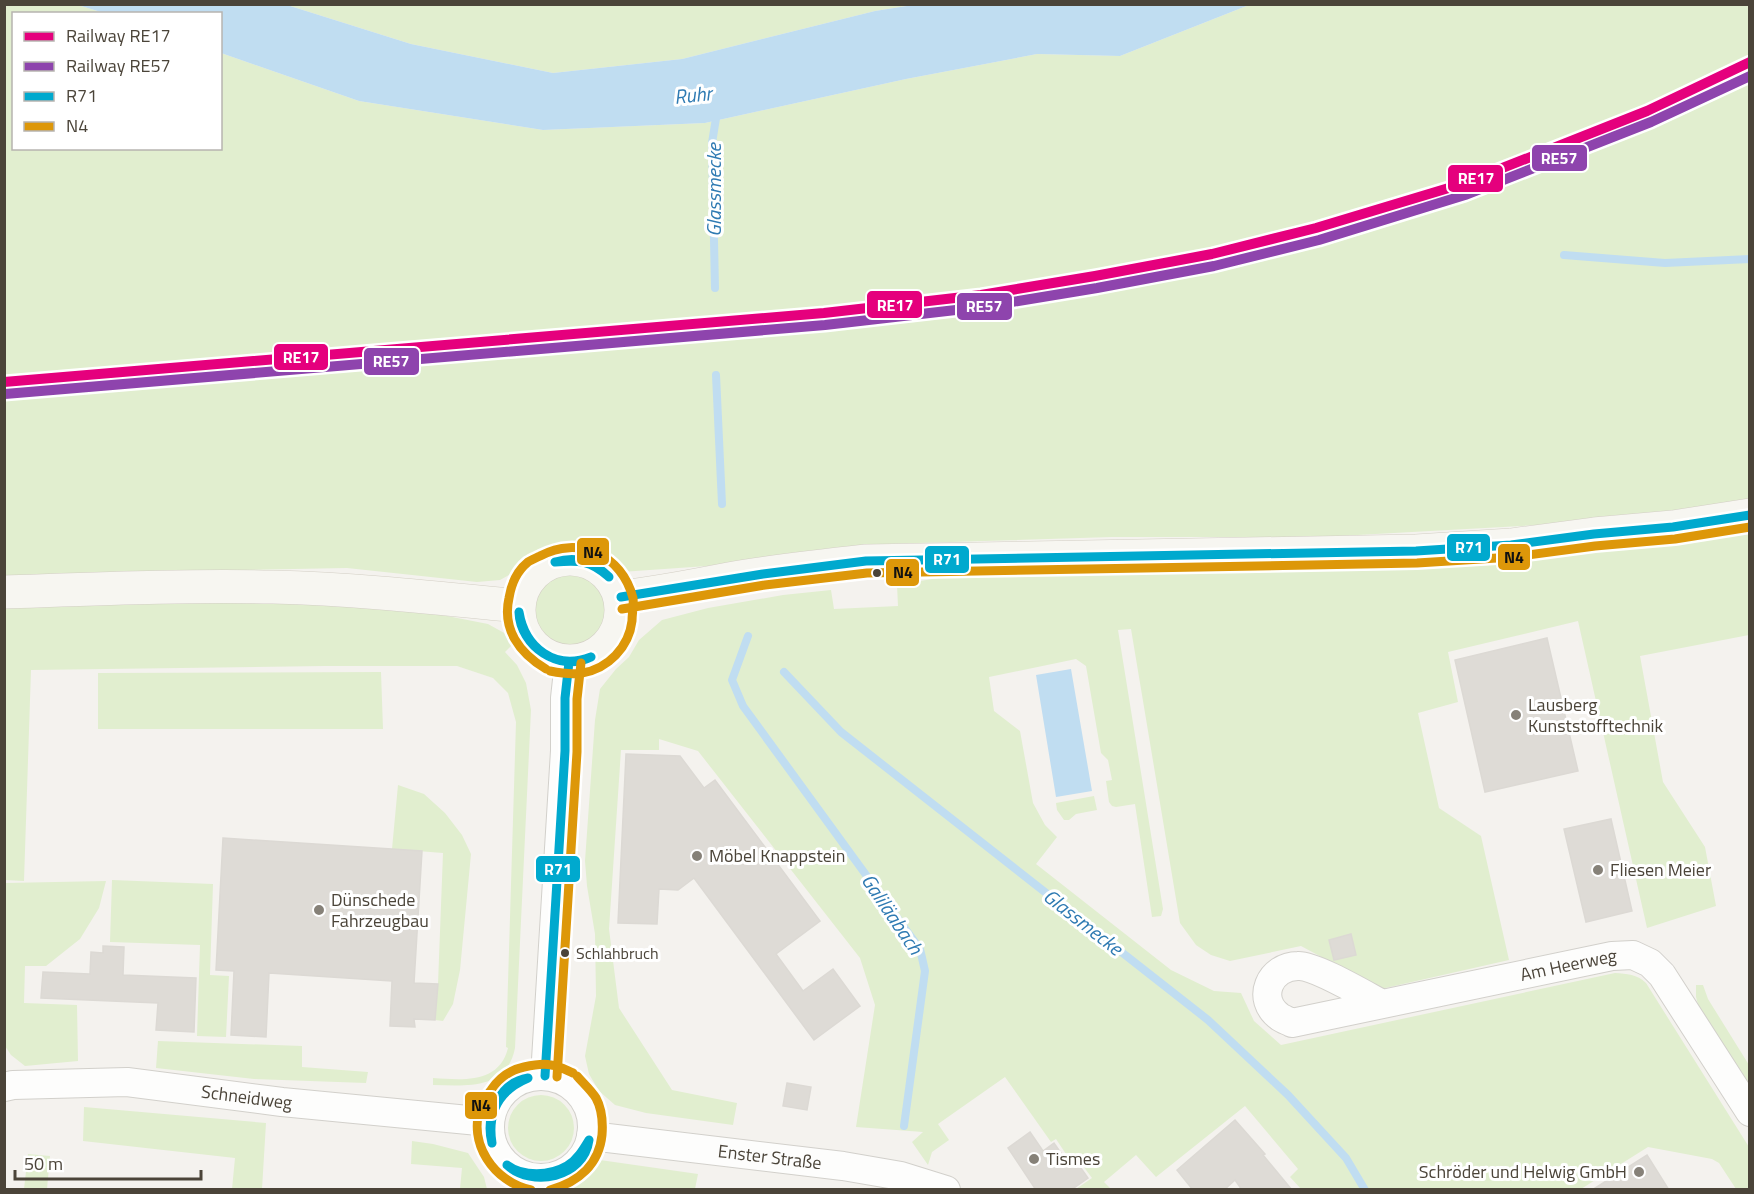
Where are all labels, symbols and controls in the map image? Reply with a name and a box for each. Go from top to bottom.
legend [12,12,222,150]
text: Railway RE17 [66,22,171,49]
text: Railway RE57 [66,52,171,79]
water label: Ruhr [673,77,716,112]
text: R71 [66,82,97,109]
text: N4 [66,112,88,139]
water label: Glassmecke [698,141,729,237]
line badge: RE57 [1531,144,1588,172]
text: RE57 [1541,146,1577,170]
line badge: RE17 [1447,164,1504,193]
text: RE17 [1458,166,1494,190]
line badge: RE17 [866,290,923,319]
line badge: RE57 [956,292,1013,321]
text: RE17 [877,293,913,317]
text: RE57 [966,294,1002,318]
line badge: RE17 [273,343,329,371]
text: RE17 [283,345,319,369]
line badge: RE57 [363,347,420,376]
text: RE57 [373,349,409,373]
line badge: R71 [1446,533,1491,562]
text: R71 [1455,535,1483,559]
line badge: N4 [576,537,610,566]
text: N4 [583,540,603,564]
line badge: N4 [1497,543,1531,571]
line badge: R71 [924,545,970,574]
text: N4 [1504,545,1524,569]
text: R71 [933,547,961,571]
line badge: N4 [885,558,920,587]
text: N4 [893,560,913,584]
unlabelled marker [871,567,883,579]
place label: Lausberg Kunststofftechnik [1528,691,1664,739]
marker: Lausberg Kunststofftechnik [1509,708,1523,722]
place label: Möbel Knappstein [709,842,845,869]
marker: Möbel Knappstein [690,849,704,863]
line badge: R71 [535,855,581,883]
place label: Fliesen Meier [1610,856,1711,883]
text: R71 [544,857,572,881]
marker: Fliesen Meier [1591,863,1605,877]
water label: Galiläabach [854,867,932,961]
water label: Glassmecke [1037,881,1131,964]
place label: Dünschede Fahrzeugbau [331,886,429,934]
marker: Dünschede Fahrzeugbau [312,903,326,917]
place label: Schlahbruch [576,941,659,965]
street label: Am Heerweg [1518,942,1617,988]
marker: Schlahbruch [559,947,571,959]
street label: Schneidweg [200,1078,294,1116]
line badge: N4 [464,1091,498,1120]
text: N4 [471,1093,491,1117]
street label: Enster Straße [716,1137,823,1176]
scale bar [15,1143,201,1181]
place label: Tismes [1046,1145,1100,1172]
text: 50 m [24,1150,63,1177]
marker: Tismes [1027,1152,1041,1166]
place label: Schröder und Helwig GmbH [1419,1158,1627,1185]
marker: Schröder und Helwig GmbH [1632,1165,1646,1179]

